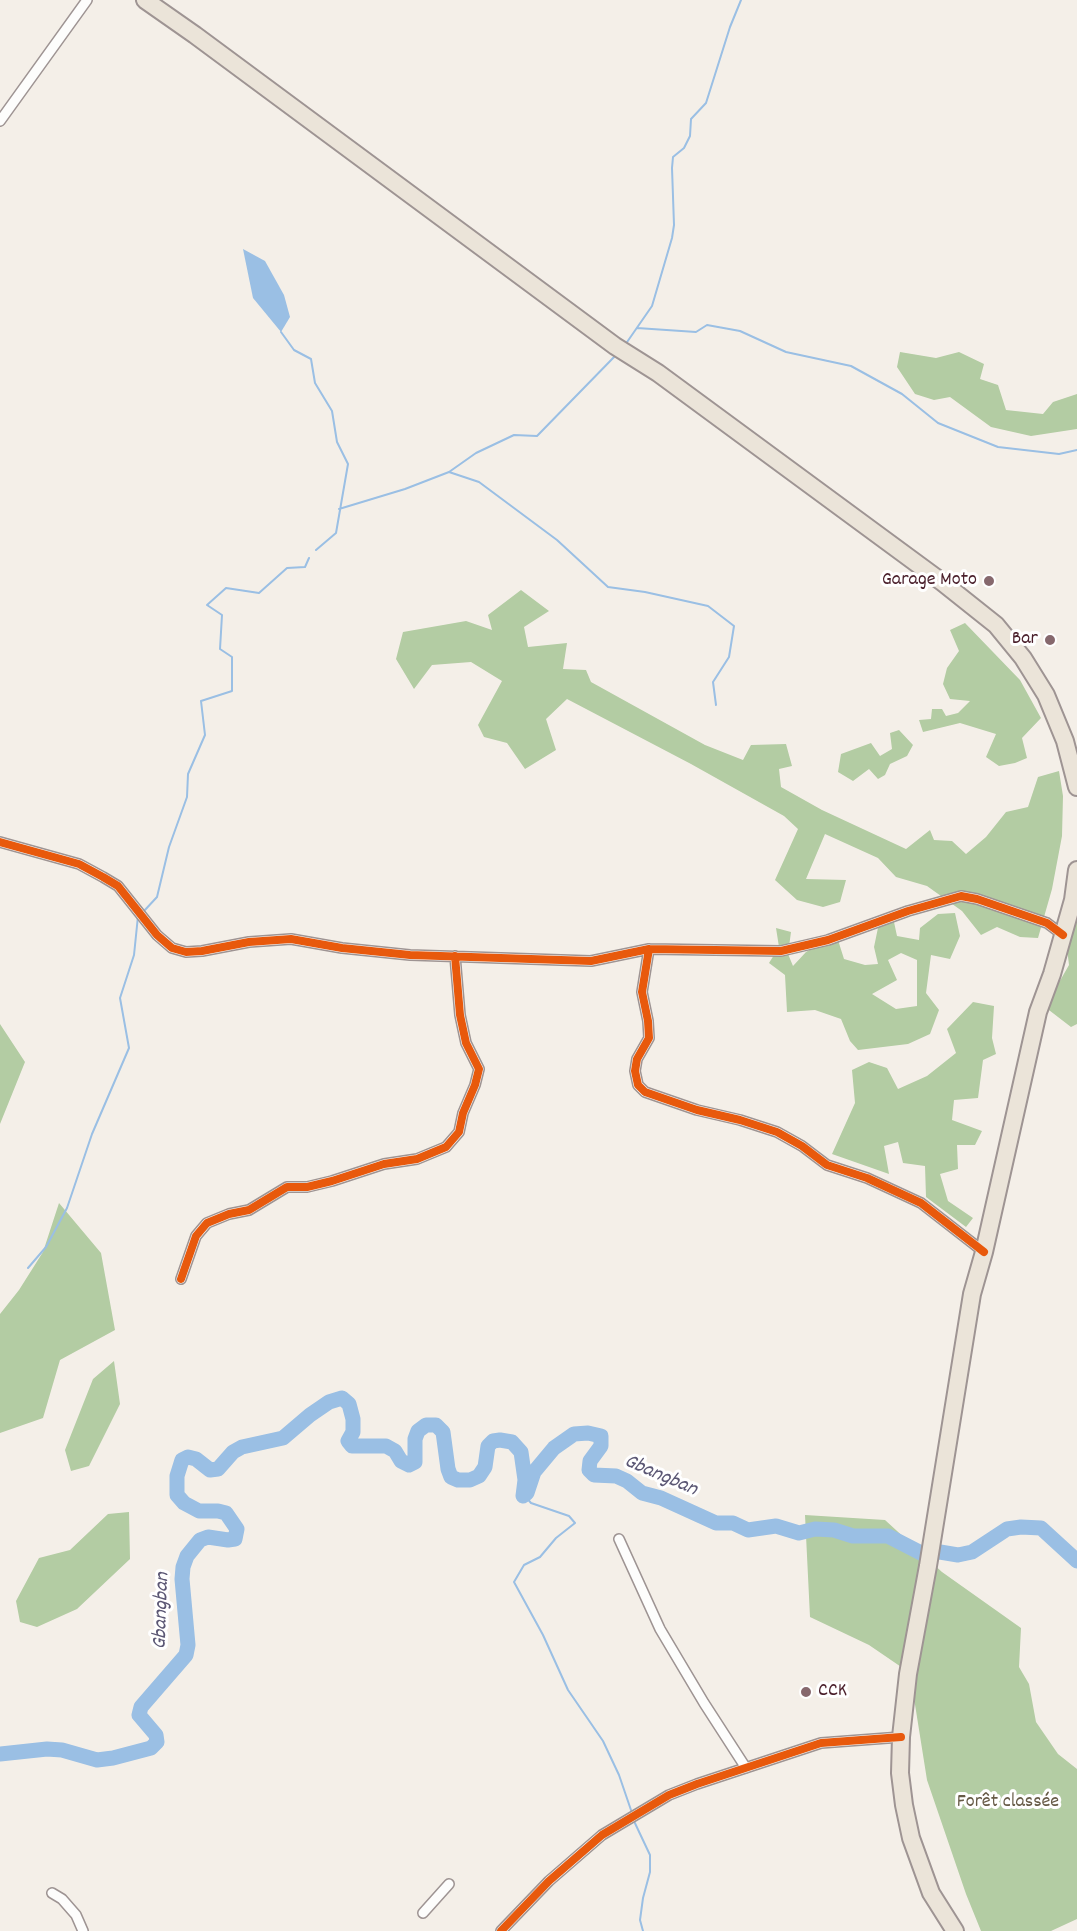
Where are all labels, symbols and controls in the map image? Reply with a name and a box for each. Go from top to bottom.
place label: Garage Moto [882,569,977,593]
marker: Garage Moto [982,574,996,588]
place label: Bar [1012,628,1038,652]
marker: Bar [1043,633,1057,647]
water label: Gbangban [620,1450,700,1504]
water label: Gbangban [149,1572,177,1650]
place label: CCK [818,1680,847,1704]
marker: CCK [799,1685,813,1699]
park label: Forêt classée [957,1791,1059,1815]

